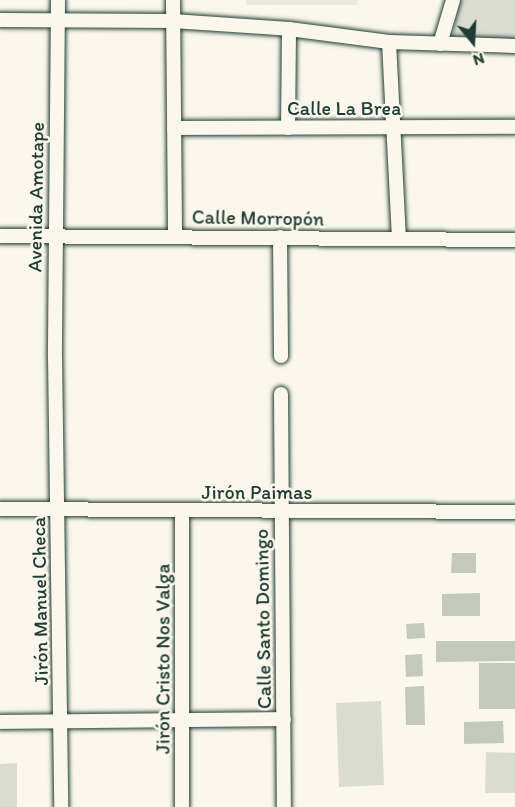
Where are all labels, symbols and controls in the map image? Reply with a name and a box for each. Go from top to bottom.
north arrow [443,12,503,72]
text: N [471,49,487,70]
street label: Calle La Brea [287,96,401,120]
street label: Avenida Amotape [23,122,49,272]
street label: Calle Morropón [192,205,324,231]
street label: Jirón Paimas [202,480,312,504]
street label: Jirón Manuel Checa [27,517,53,685]
street label: Calle Santo Domingo [249,529,277,709]
street label: Jirón Cristo Nos Valga [151,564,175,754]

